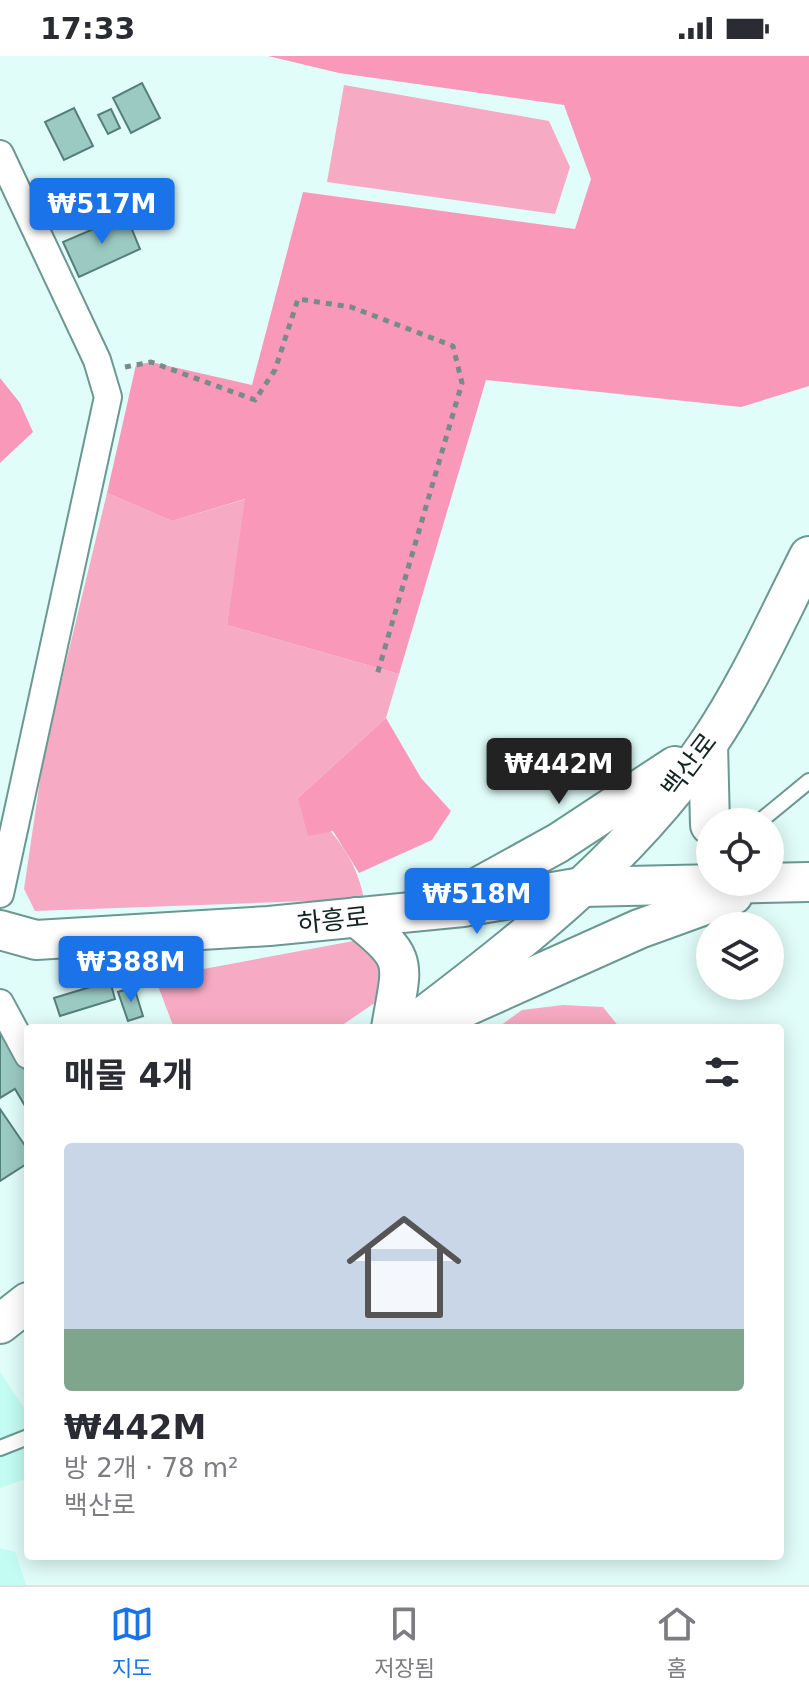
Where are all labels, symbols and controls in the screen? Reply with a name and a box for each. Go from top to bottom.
text: 17:33 [40,11,136,46]
pin: ₩517M [46,178,158,246]
text: ₩517M [48,189,156,219]
street label: 백산로 [655,727,723,803]
pin: ₩442M [503,738,615,806]
text: ₩442M [505,749,613,779]
map controls [696,808,784,1000]
button: locate [696,808,784,896]
pin: ₩518M [421,868,533,936]
text: ₩518M [423,879,531,909]
street label: 하흥로 [296,901,370,939]
button: layers [696,912,784,1000]
pin: ₩388M [75,936,187,1004]
text: ₩388M [77,947,185,977]
icon: filters [700,1050,744,1094]
text: 매물 4개 [64,1055,193,1095]
icon: home [332,1195,476,1339]
text: ₩442M [64,1407,206,1447]
text: 방 2개 · 78 m² [64,1453,239,1483]
text: 백산로 [64,1490,136,1520]
tab: 지도 [110,1602,154,1682]
tab: 저장됨 [374,1602,435,1682]
tab: 홈 [655,1602,699,1682]

